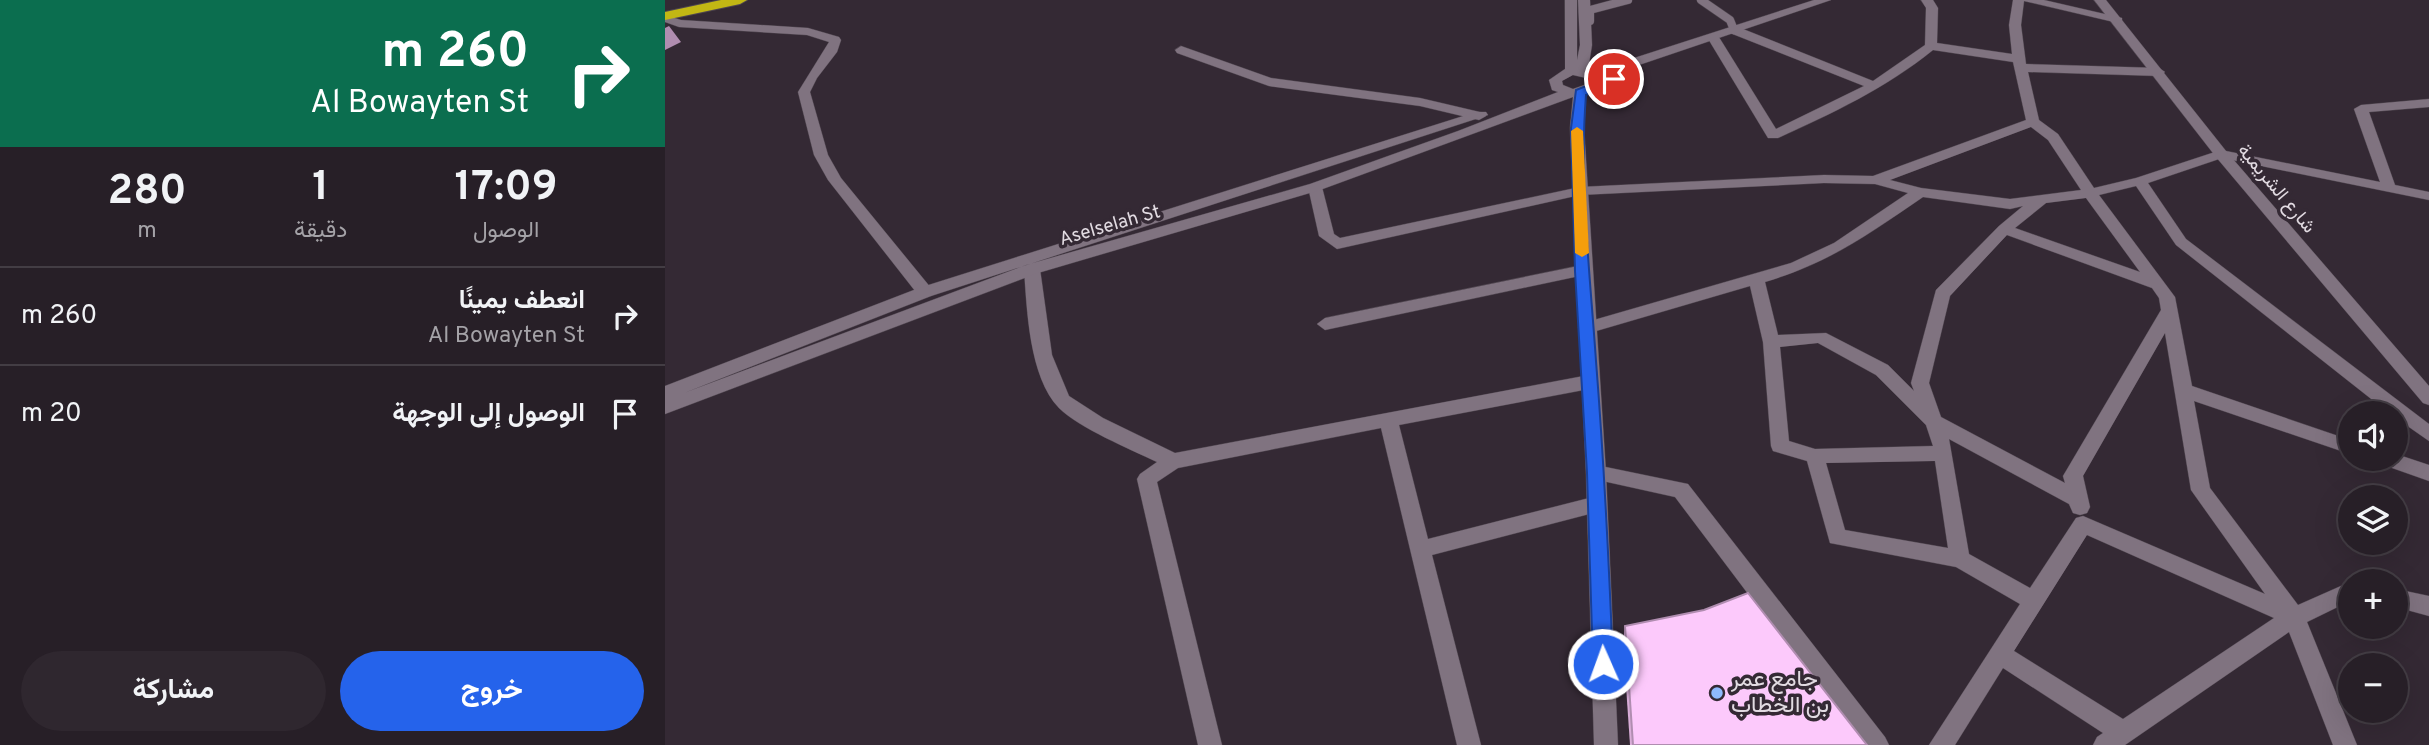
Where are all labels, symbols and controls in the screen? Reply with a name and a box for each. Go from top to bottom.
text: 260 m [382,23,529,85]
icon: right [553,28,644,119]
pin [1584,49,1644,109]
icon: arrive [1595,60,1633,98]
text: Al Bowayten St [310,84,529,124]
street label: شارع الشريمية [2232,139,2320,239]
text: 1 [312,162,329,215]
text: 17:09 [455,162,558,215]
text: 280 [107,166,187,219]
street label: Aselselah St [1057,200,1163,252]
text: m [137,217,157,246]
text: دقيقة [294,217,347,246]
text: الوصول [473,217,539,246]
text: انعطف يمينًا [459,285,585,318]
icon: right [606,297,644,335]
text: 260 m [21,300,97,333]
text: Al Bowayten St [428,322,585,351]
icon: arrive [606,395,644,433]
text: 20 m [21,398,82,431]
text: الوصول إلى الوجهة [392,398,585,431]
map controls [2338,401,2408,723]
button: sound [2338,401,2408,471]
button: layers [2338,485,2408,555]
button: + [2338,569,2408,639]
position arrow [1566,627,1640,701]
button: مشاركة [21,651,326,731]
button: خروج [340,651,644,731]
button: − [2338,653,2408,723]
place label: جامع عمر بن الخطاب [1730,666,1829,721]
marker: جامع عمر بن الخطاب [1709,685,1725,701]

